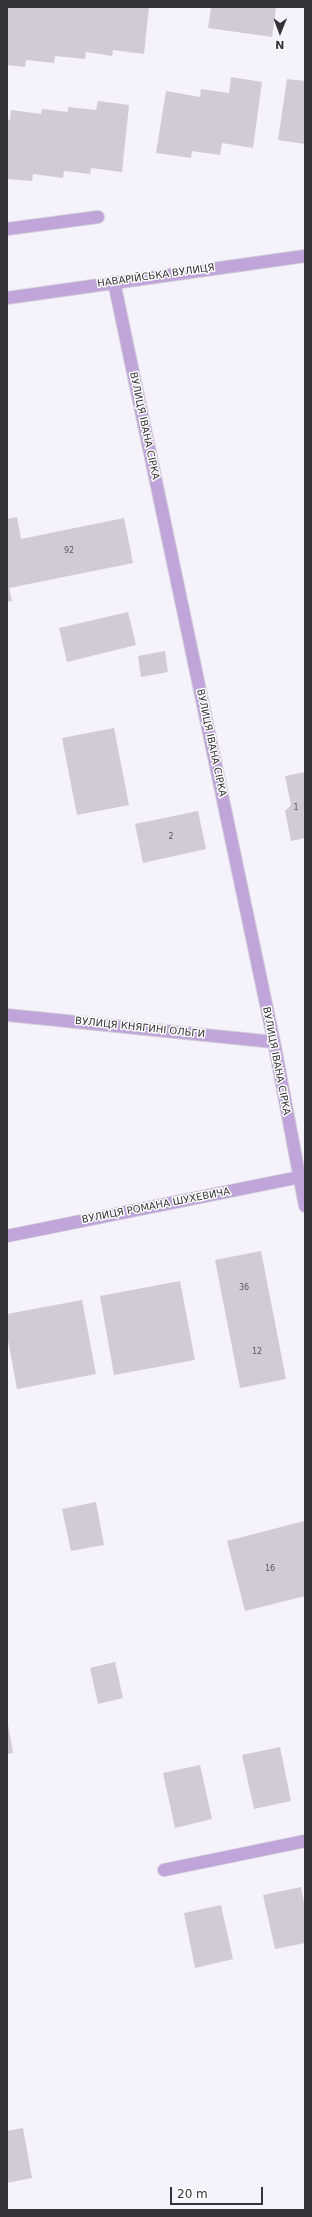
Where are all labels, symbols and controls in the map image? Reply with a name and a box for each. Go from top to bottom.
north arrow [260,12,300,52]
text: N [275,38,285,51]
street label: НАВАРІЙСЬКА ВУЛИЦЯ [97,262,215,290]
street label: ВУЛИЦЯ ІВАНА СІРКА [127,371,161,481]
house number: 92 [64,546,74,556]
street label: ВУЛИЦЯ ІВАНА СІРКА [194,688,228,798]
house number: 1 [293,803,299,813]
house number: 2 [168,832,174,842]
street label: ВУЛИЦЯ ІВАНА СІРКА [260,1006,292,1116]
street label: ВУЛИЦЯ КНЯГИНІ ОЛЬГИ [74,1015,206,1041]
street label: ВУЛИЦЯ РОМАНА ШУХЕВИЧА [81,1186,231,1226]
house number: 36 [239,1283,249,1293]
house number: 12 [252,1347,262,1357]
house number: 16 [265,1564,275,1574]
scale bar [172,2179,265,2205]
text: 20 m [177,2187,208,2201]

